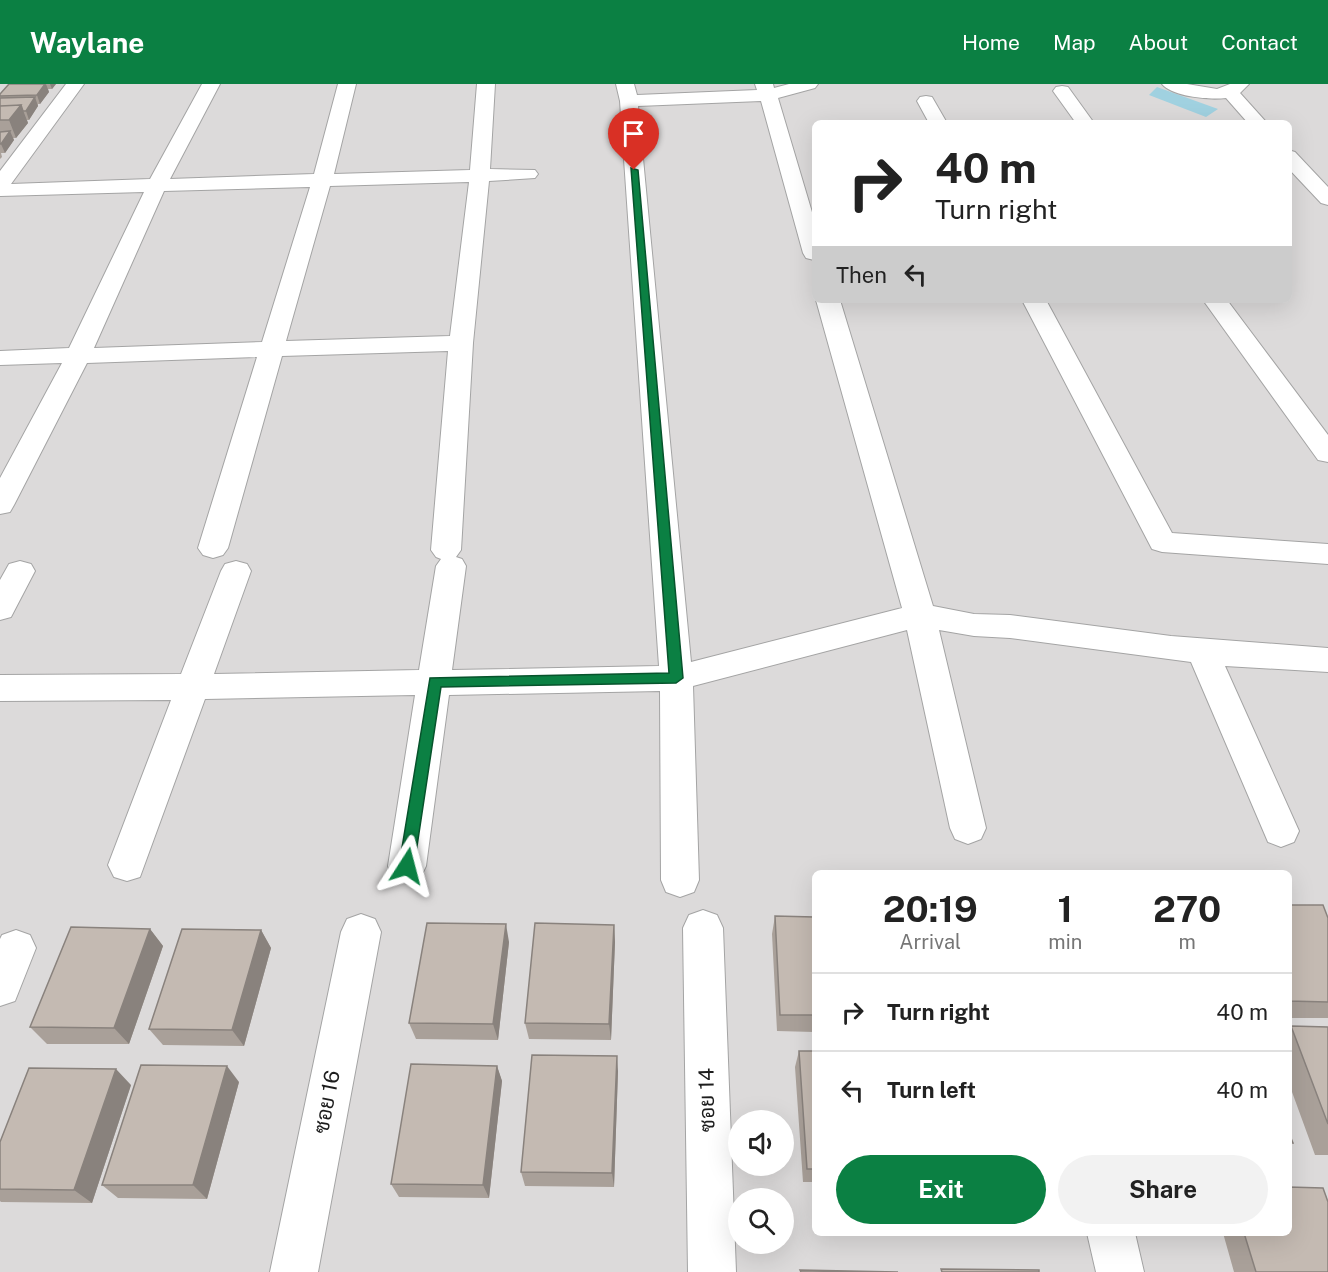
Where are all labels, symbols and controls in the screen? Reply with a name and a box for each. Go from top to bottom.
text: Waylane [30,26,144,59]
text: Home [962,30,1020,55]
text: Map [1053,30,1096,55]
text: About [1129,30,1188,55]
text: Contact [1221,30,1298,55]
pin [608,108,659,170]
icon: arrive [617,117,650,150]
text: 40 m [935,143,1037,192]
icon: right [836,144,914,222]
text: Turn right [935,193,1058,225]
icon: left [899,258,932,291]
text: Then [836,262,887,288]
position arrow [375,834,439,898]
text: 20:19 [883,888,978,930]
text: 1 [1058,888,1073,930]
text: 270 [1153,888,1221,930]
text: Arrival [899,930,961,954]
text: min [1048,930,1082,954]
text: m [1178,930,1196,954]
icon: right [836,996,869,1029]
text: Turn right [887,999,990,1025]
text: 40 m [1216,999,1268,1025]
street label: ซอย 16 [308,1068,345,1136]
street label: ซอย 14 [693,1068,720,1132]
icon: left [836,1074,869,1107]
text: Turn left [887,1077,976,1103]
text: 40 m [1216,1077,1268,1103]
map controls [728,1110,794,1254]
button: sound [728,1110,794,1176]
button: Exit [836,1155,1046,1224]
button: Share [1058,1155,1268,1224]
button: search [728,1188,794,1254]

